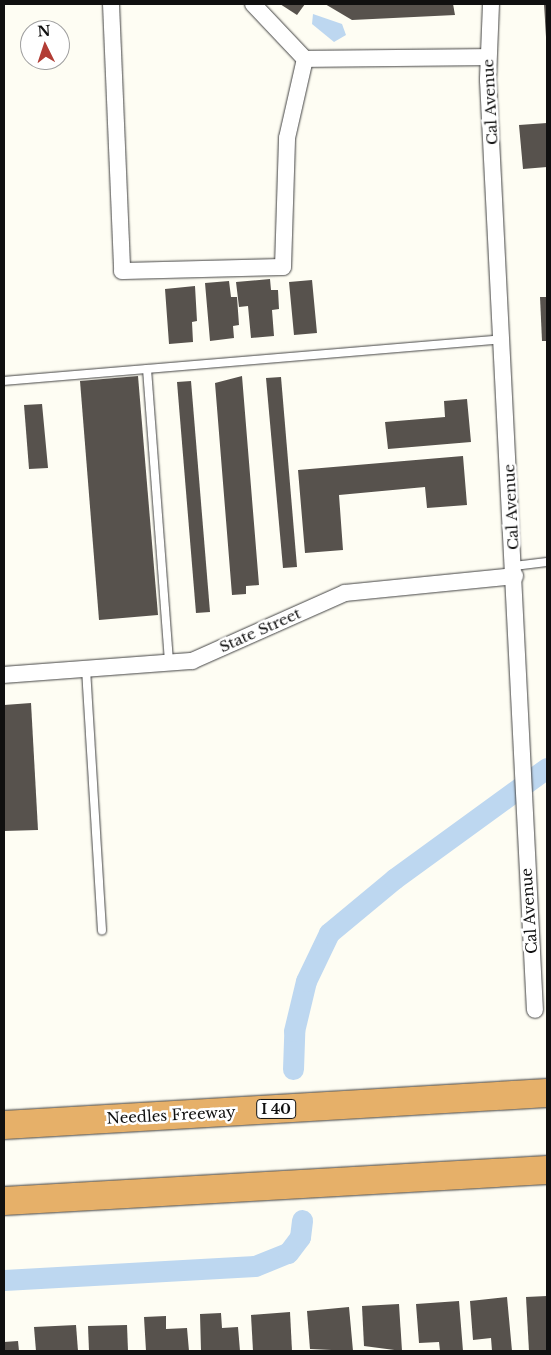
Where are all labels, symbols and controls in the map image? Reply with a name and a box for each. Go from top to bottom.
north arrow [20,20,70,70]
text: N [37,22,51,40]
street label: Cal Avenue [479,58,501,146]
street label: Cal Avenue [500,463,522,551]
street label: State Street [216,604,304,656]
street label: Cal Avenue [517,867,541,955]
road number: I 40 [256,1098,296,1120]
street label: Needles Freeway [106,1103,236,1127]

